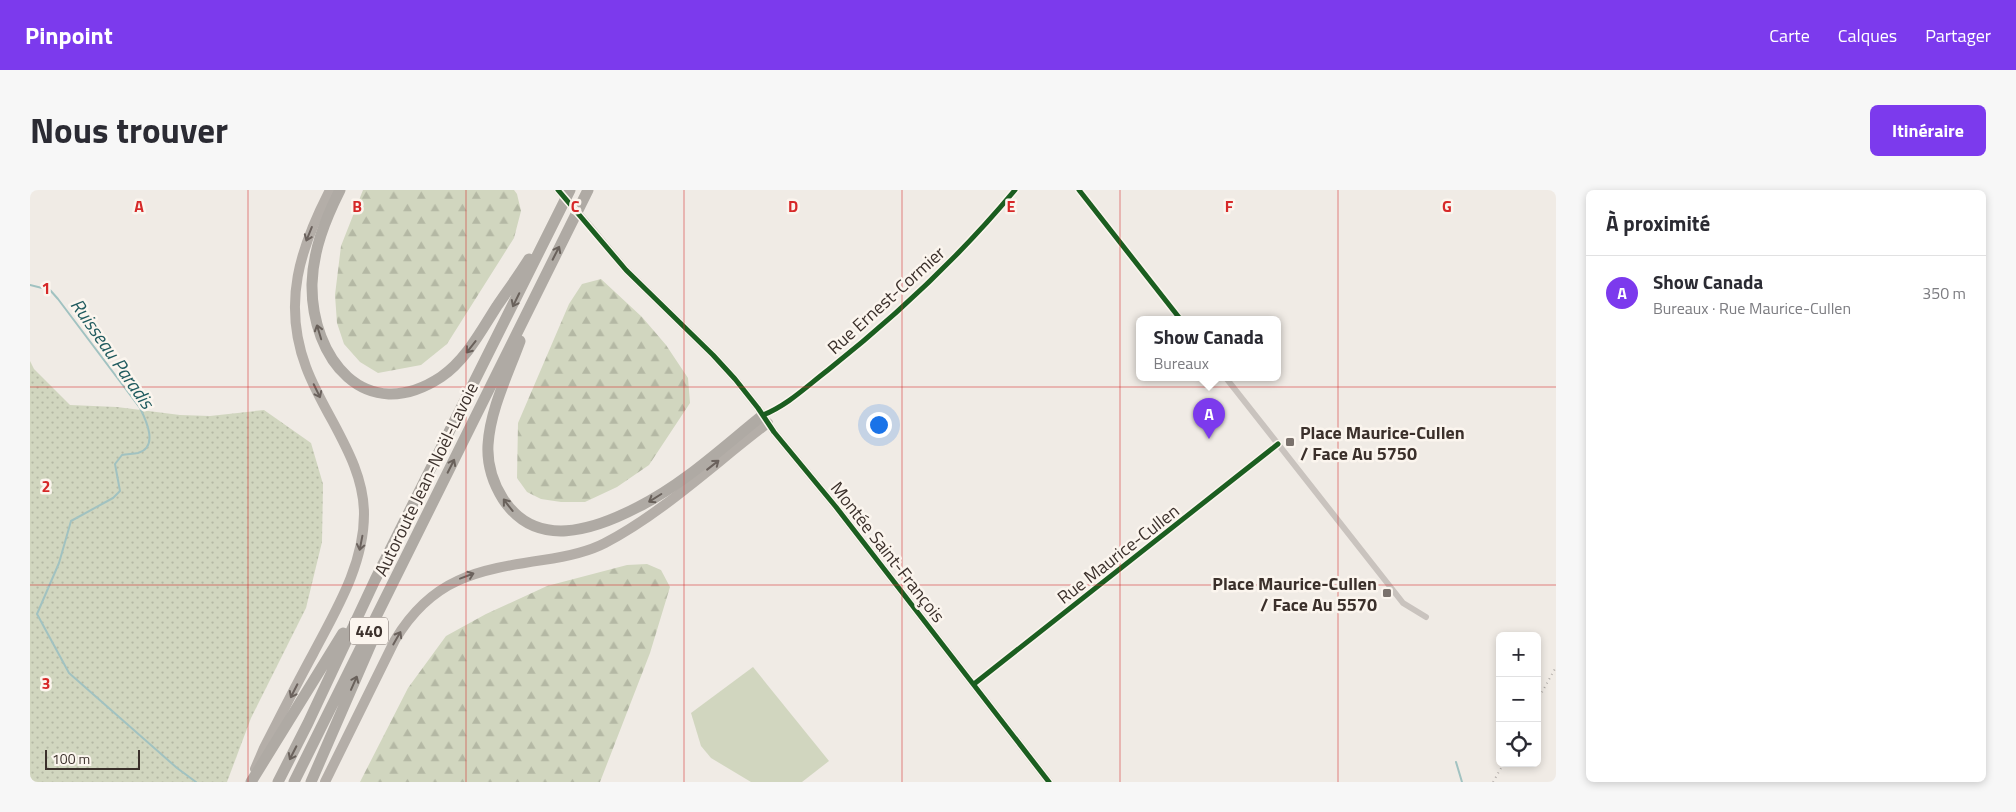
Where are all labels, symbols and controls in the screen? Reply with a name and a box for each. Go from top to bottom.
text: Pinpoint [25,17,113,53]
text: Carte [1769,22,1810,49]
text: Calques [1838,22,1897,49]
text: Partager [1925,22,1991,49]
text: Nous trouver [30,103,228,157]
button: Itinéraire [1870,105,1986,156]
text: A [134,194,144,218]
text: B [352,194,362,218]
text: C [571,194,580,218]
text: D [788,194,798,218]
text: E [1007,194,1016,218]
text: F [1225,194,1234,218]
text: G [1442,194,1452,218]
text: À proximité [1606,207,1710,239]
one-way arrow [304,226,313,241]
street label: Rue Ernest-Cormier [821,240,951,360]
one-way arrow [552,246,561,261]
text: Show Canada [1653,267,1763,296]
text: 1 [42,276,50,300]
text: A [1617,281,1627,305]
text: 350 m [1922,281,1966,305]
water label: Ruisseau Paradis [64,292,163,416]
one-way arrow [510,292,520,307]
text: Bureaux · Rue Maurice-Cullen [1653,296,1851,320]
popup [1136,316,1281,381]
text: Show Canada [1153,322,1264,351]
one-way arrow [313,325,323,341]
one-way arrow [465,340,476,353]
text: Bureaux [1153,351,1209,375]
street label: Autoroute Jean-Noël-Lavoie [367,378,485,580]
one-way arrow [313,383,322,398]
pin: A [1193,398,1225,439]
your location [866,412,892,438]
place label: Place Maurice-Cullen / Face Au 5750 [1300,419,1465,467]
marker: Place Maurice-Cullen / Face Au 5750 [1284,436,1296,448]
one-way arrow [447,459,456,474]
one-way arrow [707,460,720,471]
text: 2 [42,474,50,498]
street label: Montée Saint-François [824,476,952,628]
one-way arrow [648,493,662,503]
street label: Rue Maurice-Cullen [1051,498,1185,610]
one-way arrow [502,499,513,512]
one-way arrow [355,535,365,551]
place label: Place Maurice-Cullen / Face Au 5570 [1212,570,1377,618]
one-way arrow [459,571,474,581]
marker: Place Maurice-Cullen / Face Au 5570 [1381,587,1393,599]
road number: 440 [350,618,388,644]
one-way arrow [392,630,402,645]
map controls [1496,632,1541,767]
button: + [1496,632,1541,677]
text: 3 [42,671,50,695]
one-way arrow [350,676,360,691]
button: − [1496,677,1541,722]
one-way arrow [289,683,299,698]
button: locate [1496,722,1541,767]
one-way arrow [288,745,297,760]
scale bar [45,747,140,770]
text: 100 m [52,748,90,769]

